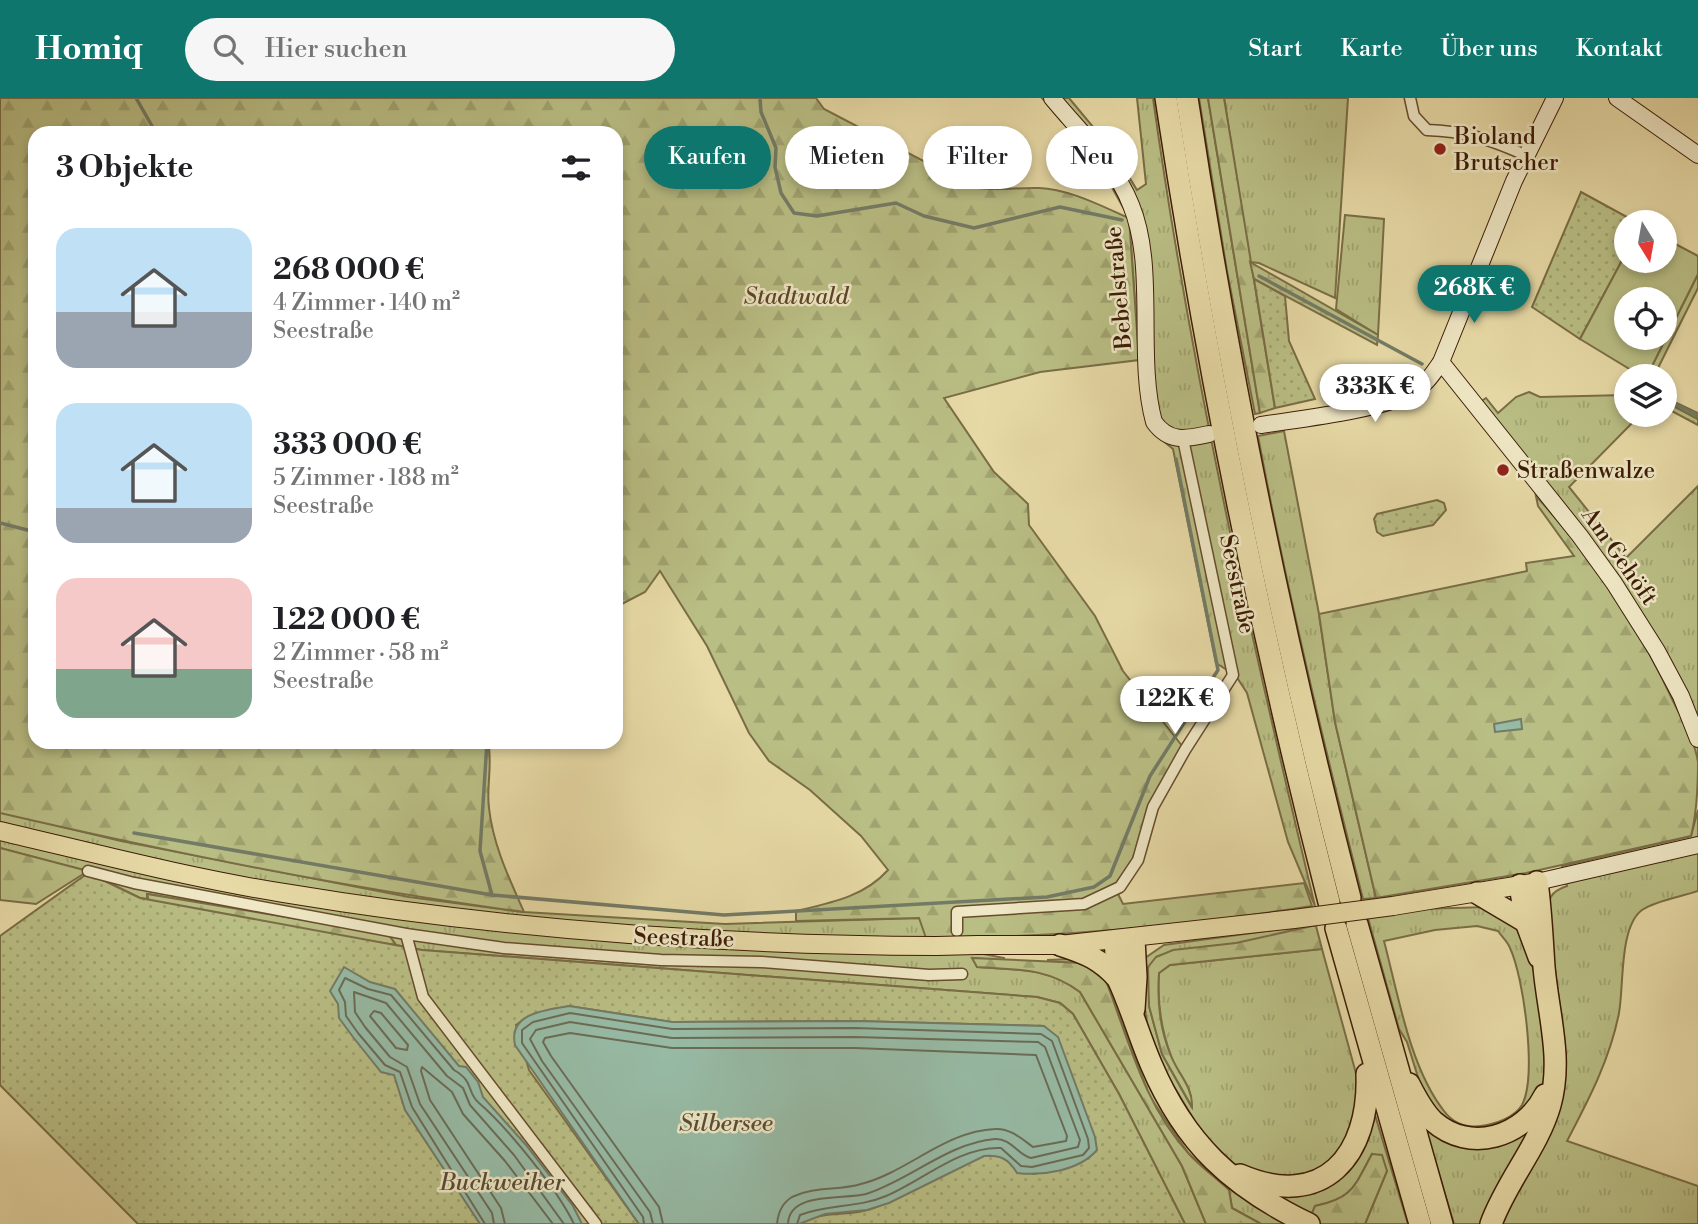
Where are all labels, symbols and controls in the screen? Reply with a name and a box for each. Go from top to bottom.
search box [185,18,675,81]
text: Homiq [35,29,143,70]
icon: search [209,30,247,68]
text: Hier suchen [265,33,407,65]
text: Start [1248,34,1302,64]
text: Karte [1340,34,1403,64]
text: Über uns [1441,34,1538,64]
text: Kontakt [1576,34,1663,64]
place label: Bioland Brutscher [1453,123,1559,177]
chip: Kaufen [644,126,771,189]
chip: Mieten [785,126,909,189]
chip: Filter [923,126,1032,189]
chip: Neu [1046,126,1138,189]
marker: Bioland Brutscher [1432,141,1448,157]
text: 3 Objekte [56,149,193,187]
icon: filters [557,149,595,187]
north arrow [1614,210,1676,273]
map controls [1614,210,1677,427]
street label: Bebelstraße [1100,225,1138,352]
text: 268 000 € [273,251,424,289]
icon: home [112,256,196,340]
pin: 268K € [1417,266,1531,325]
text: 268K € [1434,274,1514,302]
park label: Stadtwald [744,283,849,311]
button: locate [1614,287,1677,350]
text: 4 Zimmer · 140 m² [273,289,460,317]
text: Seestraße [273,317,374,345]
pin: 333K € [1318,364,1432,424]
button: layers [1614,364,1677,427]
text: 333K € [1336,373,1414,401]
text: 333 000 € [273,426,422,464]
icon: home [112,431,196,515]
place label: Straßenwalze [1517,457,1655,485]
marker: Straßenwalze [1495,462,1511,478]
text: 5 Zimmer · 188 m² [273,464,459,492]
text: Seestraße [273,492,374,520]
street label: Am Gehöft [1575,502,1663,611]
street label: Seestraße [1213,532,1261,636]
text: 122 000 € [273,601,420,639]
icon: home [112,606,196,690]
text: 2 Zimmer · 58 m² [273,639,448,667]
text: Seestraße [273,667,374,695]
pin: 122K € [1118,676,1232,736]
text: 122K € [1136,685,1214,713]
street label: Seestraße [633,922,735,954]
water label: Silbersee [679,1109,773,1139]
water label: Buckweiher [438,1168,565,1198]

